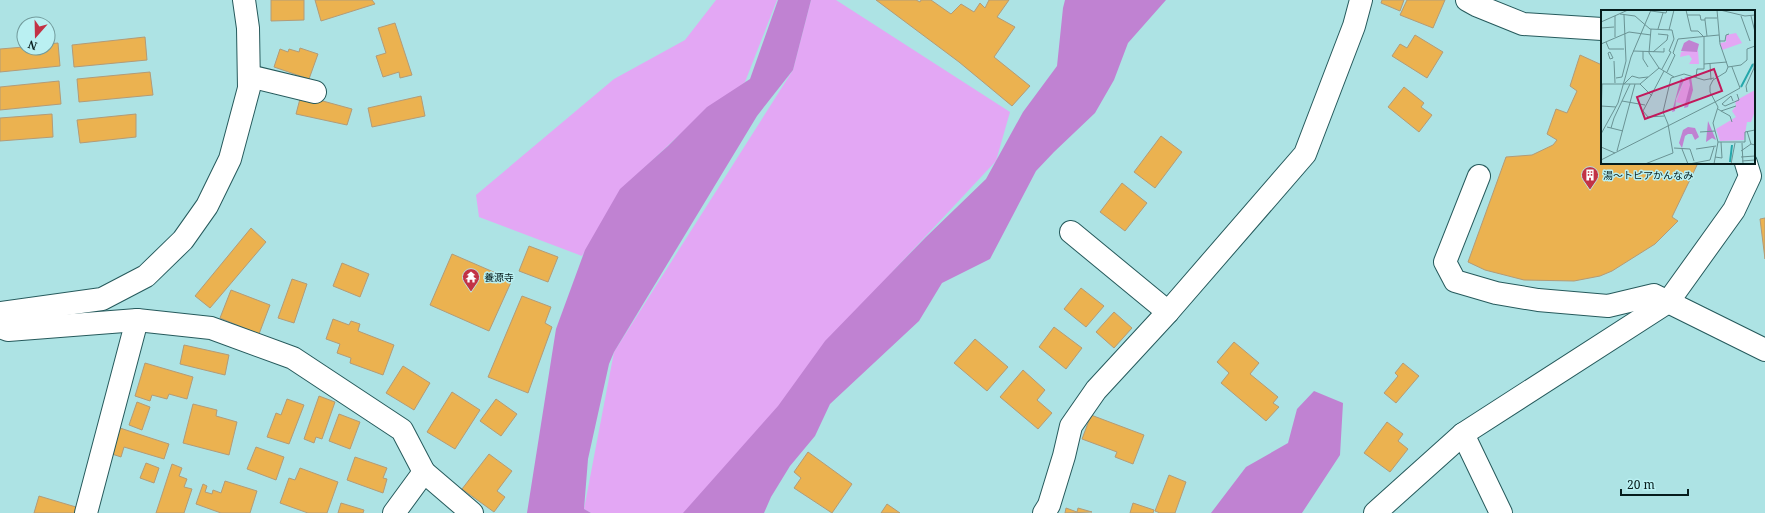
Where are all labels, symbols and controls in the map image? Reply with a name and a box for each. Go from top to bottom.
inset map [1601,10,1755,164]
north arrow [16,16,56,56]
text: N [25,37,39,54]
building icon: 湯～トピアかんなみ [1580,165,1600,190]
place label: 湯～トピアかんなみ [1603,168,1693,182]
temple icon: 養源寺 [461,267,481,292]
place label: 養源寺 [484,270,514,284]
scale bar [1621,471,1688,497]
text: 20 m [1627,476,1655,493]

